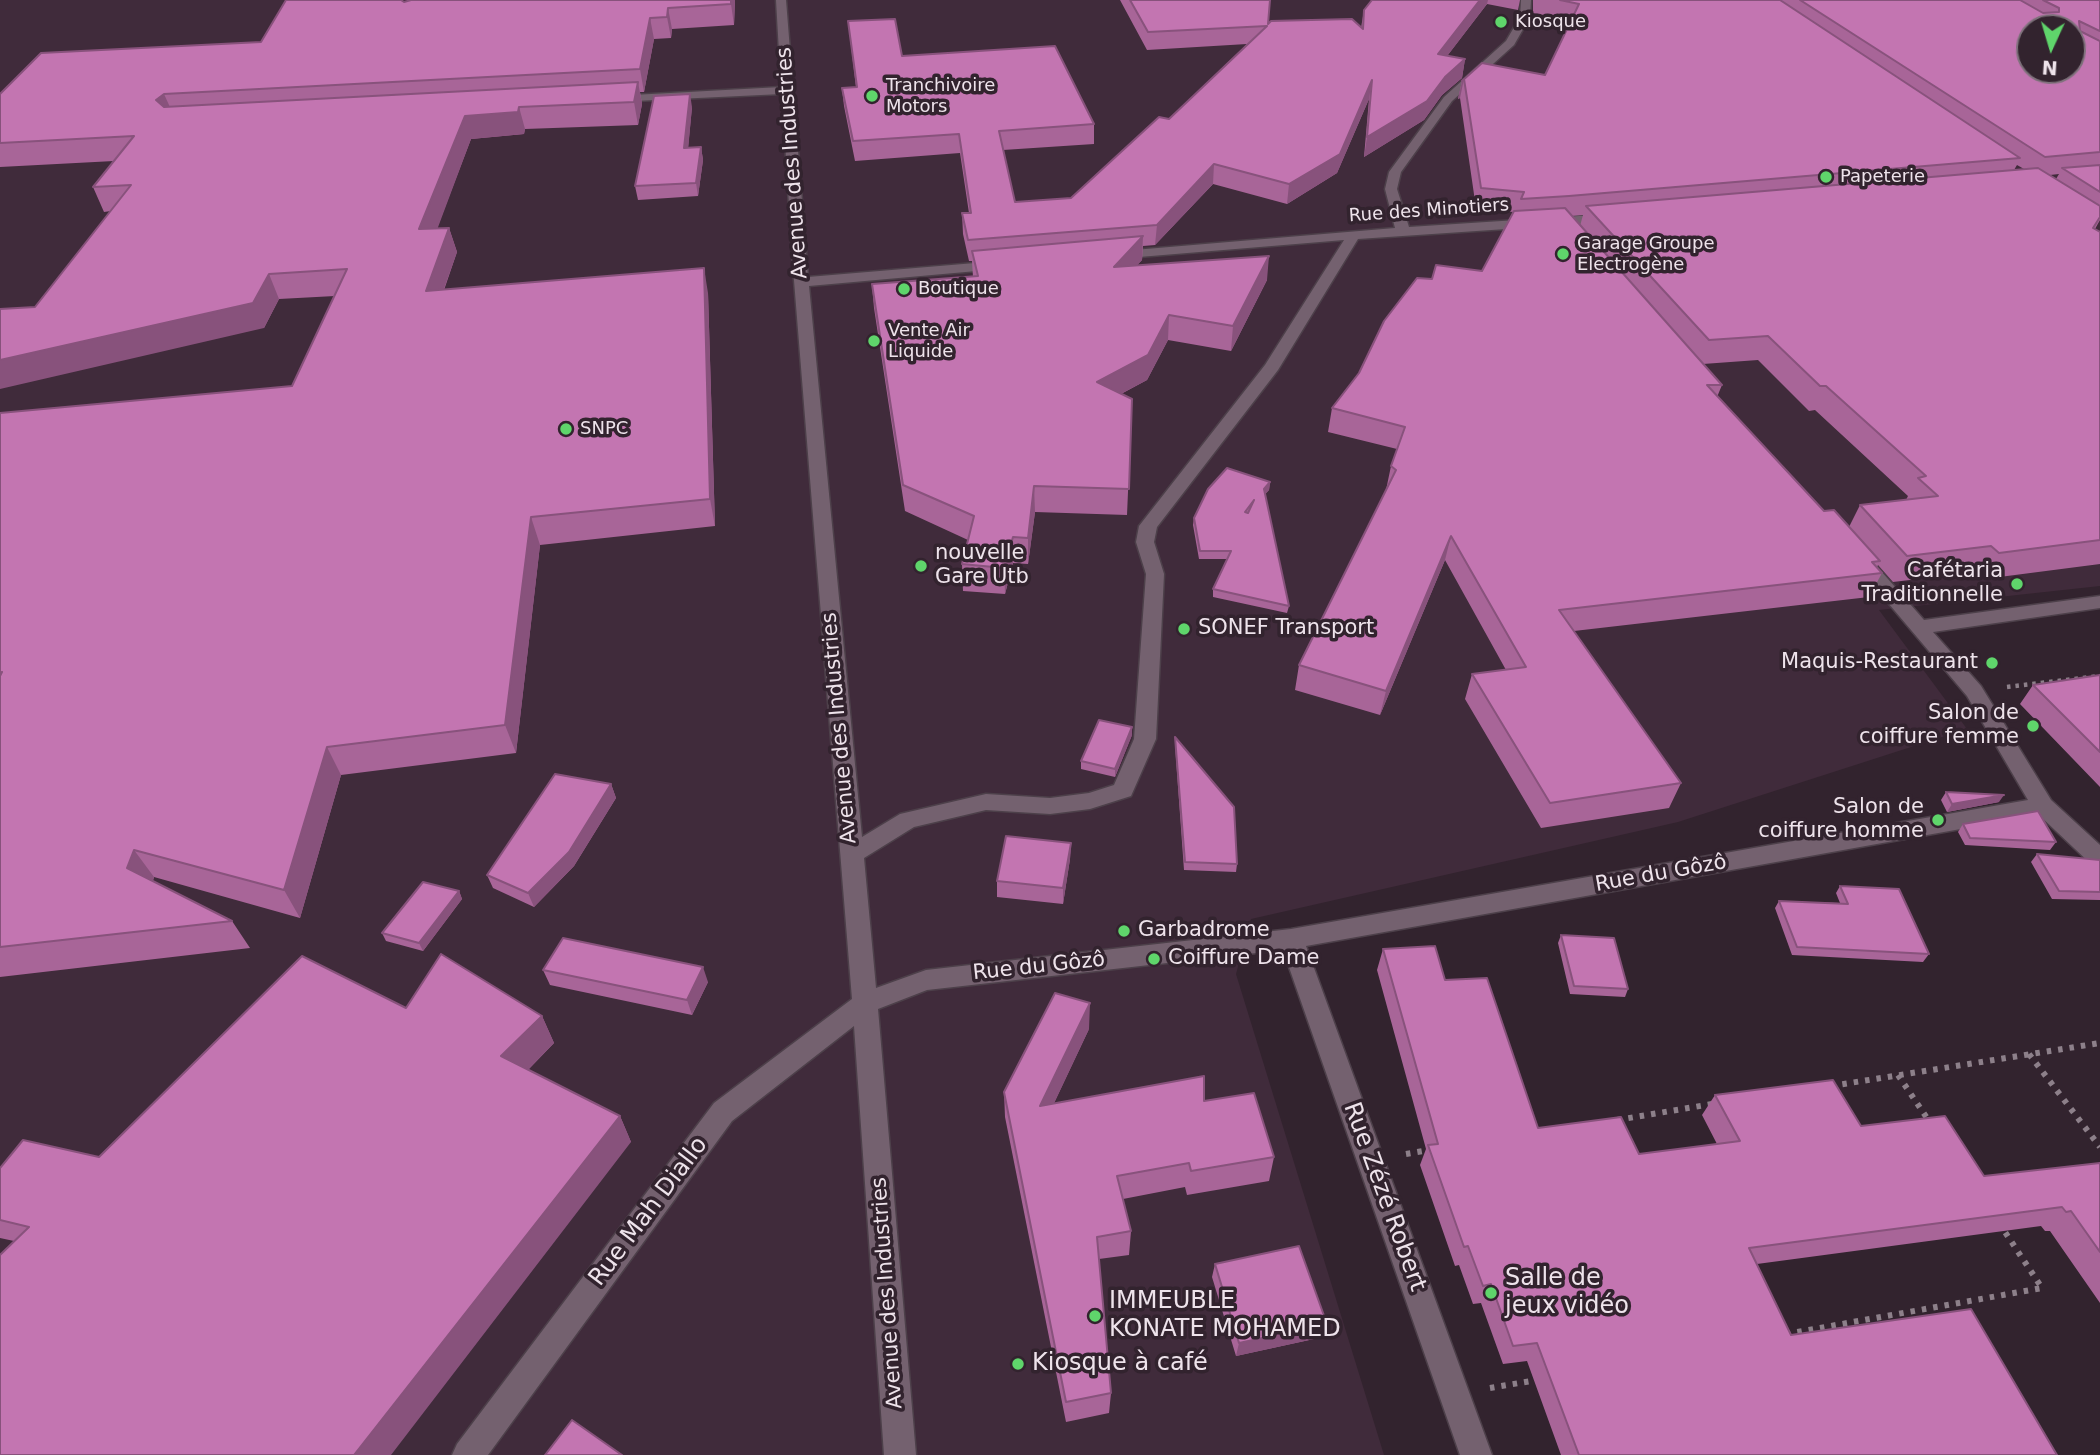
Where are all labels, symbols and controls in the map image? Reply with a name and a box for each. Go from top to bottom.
place label: Kiosque [1515,11,1586,33]
marker: Kiosque [1493,14,1509,30]
north arrow [2016,14,2086,84]
street label: Avenue des Industries [772,46,814,280]
text: N [2041,56,2058,79]
place label: Tranchivoire Motors [886,75,995,118]
marker: Tranchivoire Motors [864,88,880,104]
place label: Papeterie [1840,166,1925,188]
marker: Papeterie [1818,169,1834,185]
street label: Rue des Minotiers [1348,195,1510,227]
place label: Garage Groupe Electrogène [1577,233,1715,276]
marker: Garage Groupe Electrogène [1555,246,1571,262]
place label: Boutique [918,278,999,300]
marker: Boutique [896,281,912,297]
place label: Vente Air Liquide [888,320,970,362]
marker: Vente Air Liquide [866,333,882,349]
place label: SNPC [580,418,628,440]
marker: SNPC [558,421,574,437]
place label: nouvelle Gare Utb [935,541,1029,591]
marker: nouvelle Gare Utb [913,558,929,574]
place label: Cafétaria Traditionnelle [1862,559,2003,609]
marker: Cafétaria Traditionnelle [2009,576,2025,592]
street label: Avenue des Industries [817,611,863,845]
place label: SONEF Transport [1198,616,1374,642]
marker: SONEF Transport [1176,621,1192,637]
place label: Maquis-Restaurant [1781,650,1978,676]
marker: Maquis-Restaurant [1984,655,2000,671]
place label: Salon de coiffure femme [1859,701,2019,751]
marker: Salon de coiffure femme [2025,718,2041,734]
place label: Salon de coiffure homme [1758,795,1924,845]
marker: Salon de coiffure homme [1930,812,1946,828]
street label: Rue du Gôzô [1593,850,1729,898]
place label: Garbadrome [1138,918,1270,944]
marker: Garbadrome [1116,923,1132,939]
place label: Coiffure Dame [1168,946,1319,972]
street label: Rue du Gôzô [972,948,1106,986]
marker: Coiffure Dame [1146,951,1162,967]
street label: Rue Zézé Robert [1336,1099,1432,1295]
street label: Rue Mah Diallo [584,1132,714,1292]
street label: Avenue des Industries [867,1176,909,1410]
place label: Salle de jeux vidéo [1505,1265,1629,1321]
marker: Salle de jeux vidéo [1483,1285,1499,1301]
place label: IMMEUBLE KONATE MOHAMED [1109,1288,1341,1344]
marker: IMMEUBLE KONATE MOHAMED [1087,1308,1103,1324]
place label: Kiosque à café [1032,1350,1208,1378]
marker: Kiosque à café [1010,1356,1026,1372]

